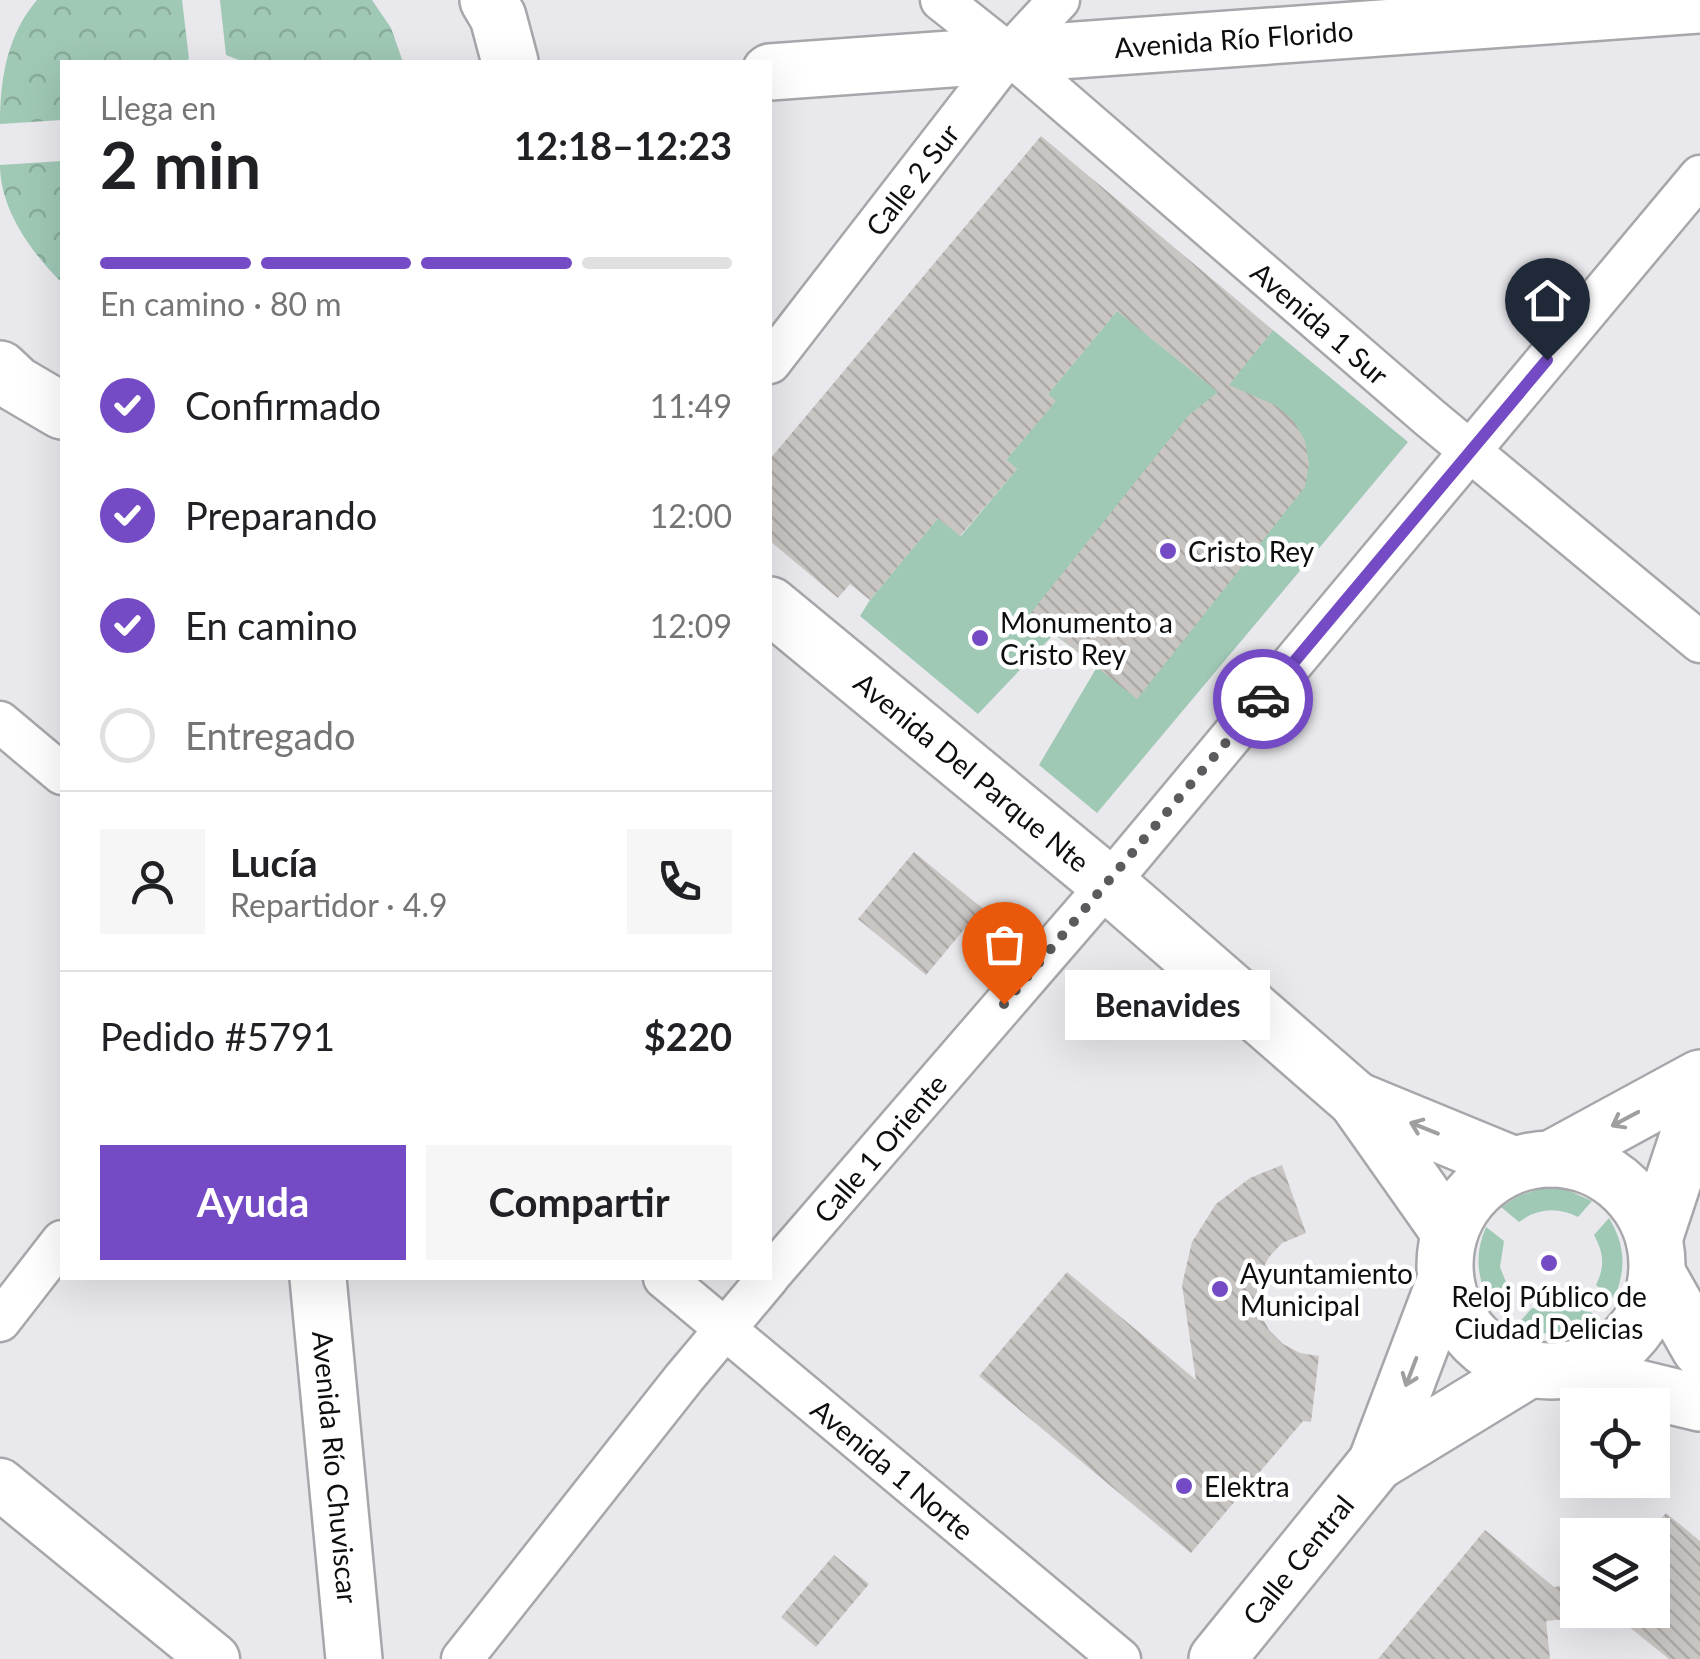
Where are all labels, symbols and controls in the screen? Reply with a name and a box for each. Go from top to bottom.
street label: Avenida Río Florido [1113,13,1355,64]
text: Llega en [100,88,216,127]
street label: Calle 2 Sur [858,117,966,242]
text: 12:18–12:23 [514,122,732,168]
text: 2 min [100,125,261,203]
street label: Avenida 1 Sur [1245,254,1395,391]
pin [1505,258,1590,361]
icon: home [1520,273,1575,328]
text: En camino · 80 m [100,284,342,323]
icon: check [100,378,155,433]
text: Confirmado [185,382,381,428]
text: 11:49 [650,386,732,425]
icon: check [100,488,155,543]
text: Preparando [185,492,377,538]
text: 12:00 [650,496,732,535]
place label: Cristo Rey [1188,534,1315,568]
marker: Cristo Rey [1157,540,1179,562]
icon: check [100,598,155,653]
text: En camino [185,602,358,648]
place label: Monumento a Cristo Rey [1000,605,1173,671]
text: 12:09 [650,606,732,645]
marker: Monumento a Cristo Rey [969,627,991,649]
courier [1213,649,1313,749]
street label: Avenida Del Parque Nte [848,665,1096,879]
icon: car [1236,672,1291,727]
text: Entregado [185,712,356,758]
button: person [100,829,205,934]
button: phone [627,829,732,934]
text: Lucía [230,839,318,885]
text: Repartidor · 4.9 [230,885,448,924]
pin [962,902,1047,1005]
icon: bag [977,917,1032,972]
callout: Benavides [1064,969,1269,1039]
text: Benavides [1094,985,1241,1024]
text: Pedido #5791 [100,1013,335,1059]
text: $220 [644,1013,732,1059]
street label: Calle 1 Oriente [806,1067,953,1229]
one-way arrow [1611,1109,1641,1129]
one-way arrow [1409,1118,1440,1136]
button: Ayuda [100,1145,406,1260]
button: Compartir [426,1145,732,1260]
marker: Reloj Público de Ciudad Delicias [1538,1252,1560,1274]
place label: Ayuntamiento Municipal [1240,1256,1413,1322]
marker: Ayuntamiento Municipal [1209,1278,1231,1300]
place label: Reloj Público de Ciudad Delicias [1451,1279,1647,1345]
street label: Avenida Río Chuviscar [306,1329,366,1605]
one-way arrow [1400,1357,1418,1387]
map controls [1560,1388,1670,1628]
button: locate [1560,1388,1670,1498]
street label: Avenida 1 Norte [805,1392,981,1547]
place label: Elektra [1204,1469,1290,1503]
marker: Elektra [1173,1475,1195,1497]
street label: Calle Central [1235,1488,1360,1631]
button: layers [1560,1518,1670,1628]

